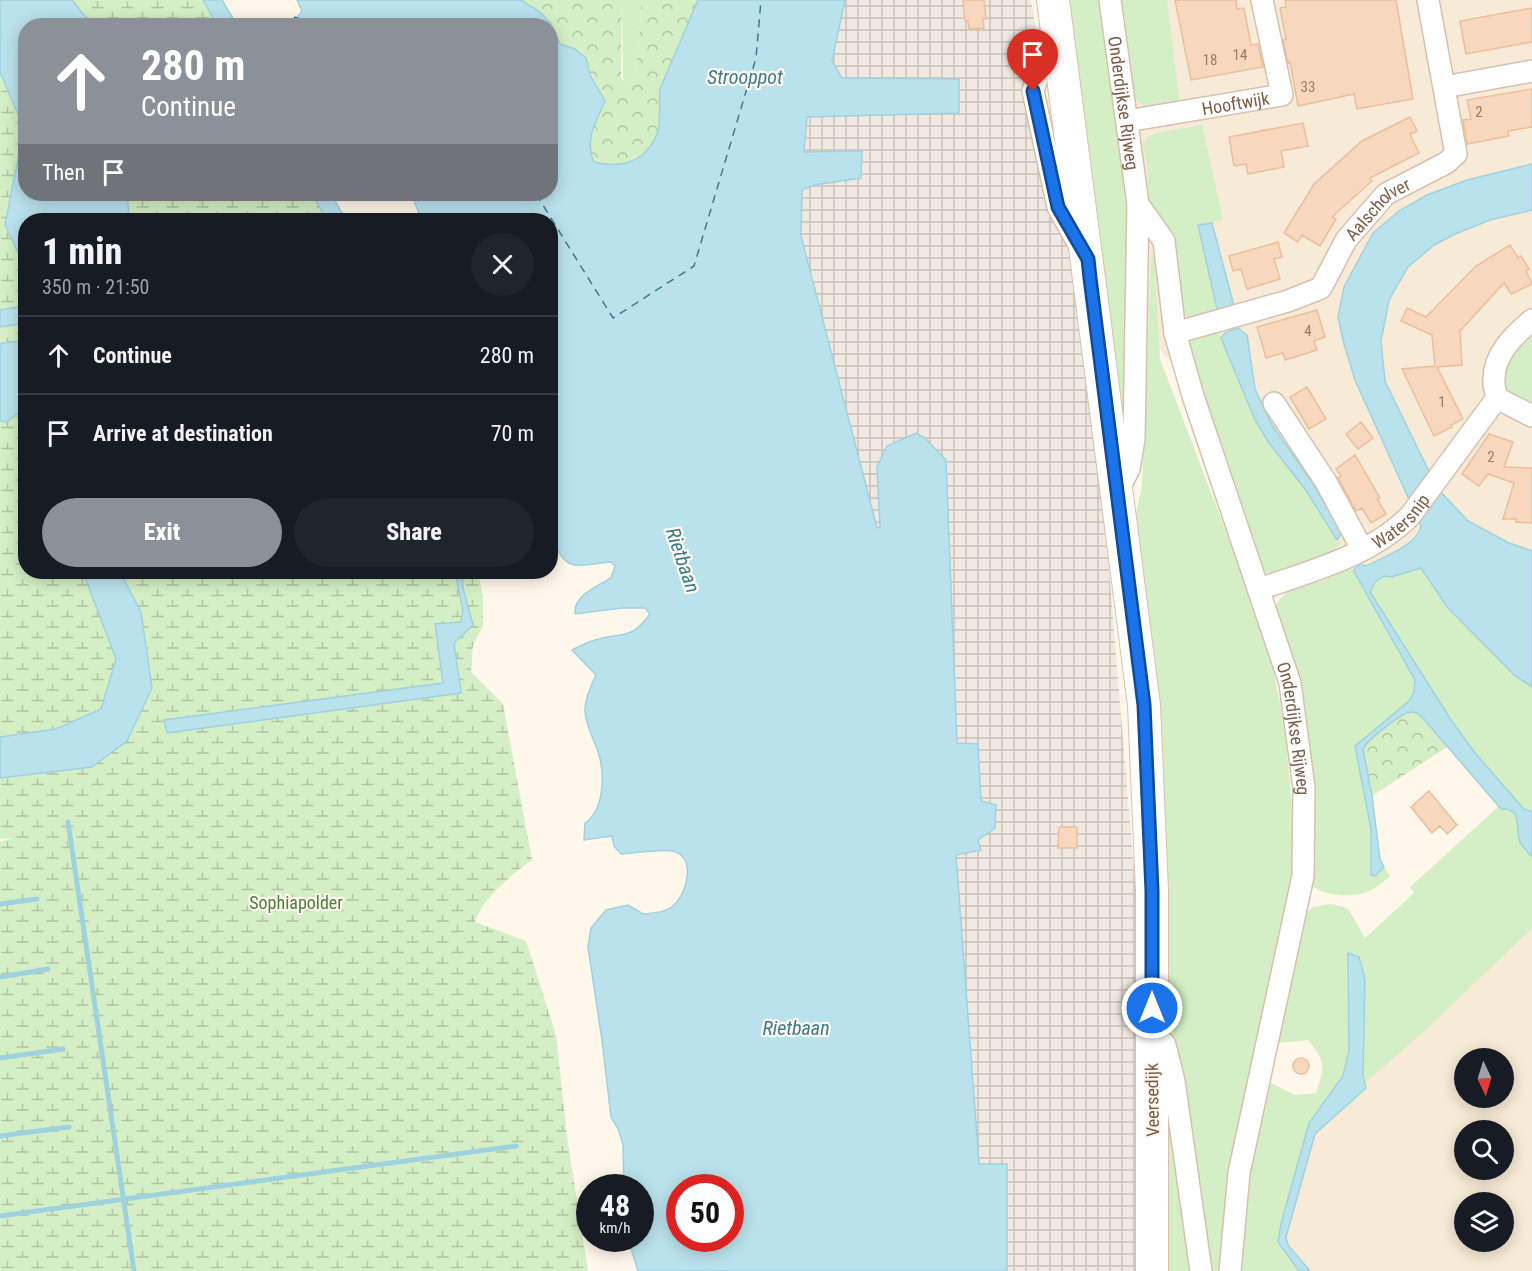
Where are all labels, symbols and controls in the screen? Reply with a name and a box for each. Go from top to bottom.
pin [1007,29,1058,91]
street label: Onderdijkse Rijweg [1105,35,1144,171]
icon: arrive [1016,38,1049,71]
text: 280 m [141,41,246,90]
icon: ahead [42,42,120,120]
house number: 14 [1233,46,1247,64]
house number: 18 [1203,51,1217,69]
water label: Strooppot [707,65,783,89]
house number: 33 [1301,78,1315,96]
street label: Hooftwijk [1200,87,1271,119]
text: Continue [141,91,236,123]
house number: 2 [1475,103,1483,121]
icon: arrive [97,156,130,189]
text: Then [42,160,85,185]
street label: Aalscholver [1340,173,1414,244]
text: 1 min [42,231,122,273]
button: close [471,233,534,296]
text: 350 m · 21:50 [42,275,149,299]
house number: 4 [1304,322,1312,340]
icon: ahead [42,339,75,372]
text: Continue [93,343,172,368]
text: 280 m [480,343,534,368]
house number: 1 [1438,393,1446,411]
icon: arrive [42,417,75,450]
text: Arrive at destination [93,421,273,446]
text: 70 m [491,421,534,446]
house number: 2 [1487,448,1495,466]
street label: Watersnip [1368,489,1434,553]
button: Exit [42,498,282,567]
button: Share [294,498,534,567]
water label: Rietbaan [661,524,705,596]
street label: Onderdijkse Rijweg [1273,659,1315,795]
park label: Sophiapolder [249,892,343,913]
position arrow [1120,976,1184,1040]
water label: Rietbaan [762,1016,830,1040]
north arrow [1454,1048,1514,1108]
map controls [1454,1048,1514,1252]
street label: Veersedijk [1141,1063,1163,1137]
button: search [1454,1120,1514,1180]
speed limit sign: 50 [666,1174,744,1252]
text: 48 [600,1188,630,1223]
button: layers [1454,1192,1514,1252]
text: km/h [600,1219,630,1237]

